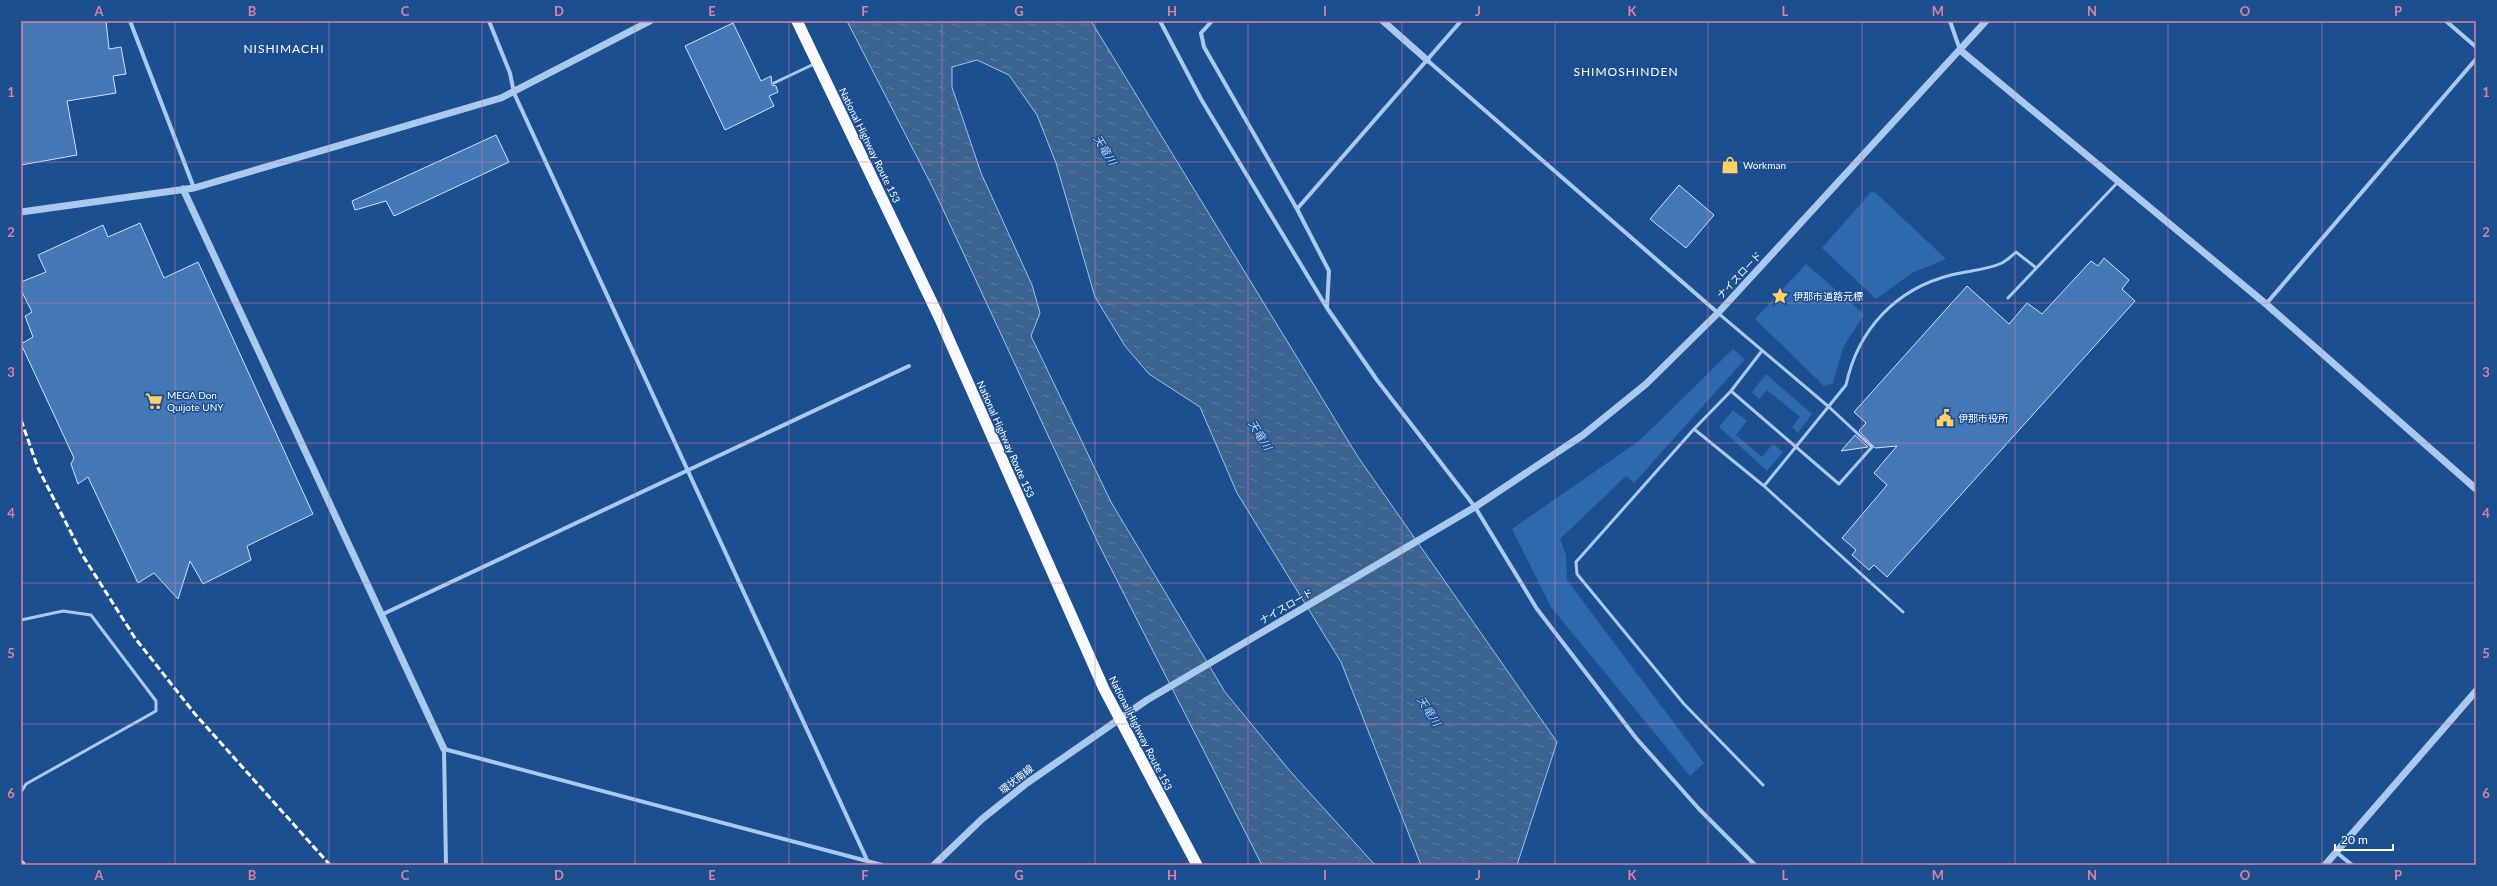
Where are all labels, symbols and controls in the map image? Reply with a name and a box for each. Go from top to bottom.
text: A [93,3,104,19]
text: B [248,3,257,19]
text: C [401,3,410,19]
text: D [554,3,564,19]
text: E [708,3,716,19]
text: F [861,3,869,19]
text: G [1014,3,1024,19]
text: H [1167,3,1177,19]
text: I [1323,3,1327,19]
text: J [1475,3,1481,19]
text: K [1628,3,1638,19]
text: L [1782,3,1789,19]
text: M [1932,3,1944,19]
text: N [2087,3,2097,19]
text: O [2240,3,2251,19]
text: P [2394,3,2402,19]
district label: NISHIMACHI [243,41,325,56]
district label: SHIMOSHINDEN [1573,64,1679,79]
text: 1 [7,84,15,100]
text: 1 [2482,84,2490,100]
street label: National Highway Route 153 [837,86,903,205]
water label: 天竜川 [1091,132,1120,168]
shop icon: Workman [1720,155,1740,175]
place label: Workman [1743,159,1786,171]
text: 2 [7,224,15,240]
text: 2 [2482,224,2490,240]
street label: ナイスロード [1714,249,1764,301]
place icon: 伊那市道路元標 [1770,286,1790,306]
place label: 伊那市道路元標 [1793,290,1863,302]
text: 3 [7,364,15,380]
text: 3 [2482,364,2490,380]
street label: National Highway Route 153 [975,379,1037,499]
place label: MEGA Don Quijote UNY [167,389,224,413]
supermarket icon: MEGA Don Quijote UNY [144,391,164,411]
public building icon: 伊那市役所 [1935,408,1955,428]
place label: 伊那市役所 [1958,412,2008,424]
water label: 天竜川 [1246,417,1275,453]
text: 4 [7,505,15,521]
text: 4 [2482,505,2490,521]
street label: ナイスロード [1257,586,1315,626]
text: 5 [7,645,15,661]
text: 5 [2482,645,2490,661]
street label: National Highway Route 153 [1107,674,1175,792]
water label: 天竜川 [1415,693,1444,729]
street label: 環状南線 [997,762,1035,796]
text: 6 [7,785,15,801]
text: 6 [2482,785,2490,801]
scale bar [2335,826,2393,852]
text: 20 m [2341,832,2368,847]
text: A [93,867,104,883]
text: B [248,867,257,883]
text: C [401,867,410,883]
text: D [554,867,564,883]
text: E [708,867,716,883]
text: F [861,867,869,883]
text: G [1014,867,1024,883]
text: H [1167,867,1177,883]
text: I [1323,867,1327,883]
text: J [1475,867,1481,883]
text: K [1628,867,1638,883]
text: L [1782,867,1789,883]
text: M [1932,867,1944,883]
text: N [2087,867,2097,883]
text: O [2240,867,2251,883]
text: P [2394,867,2402,883]

